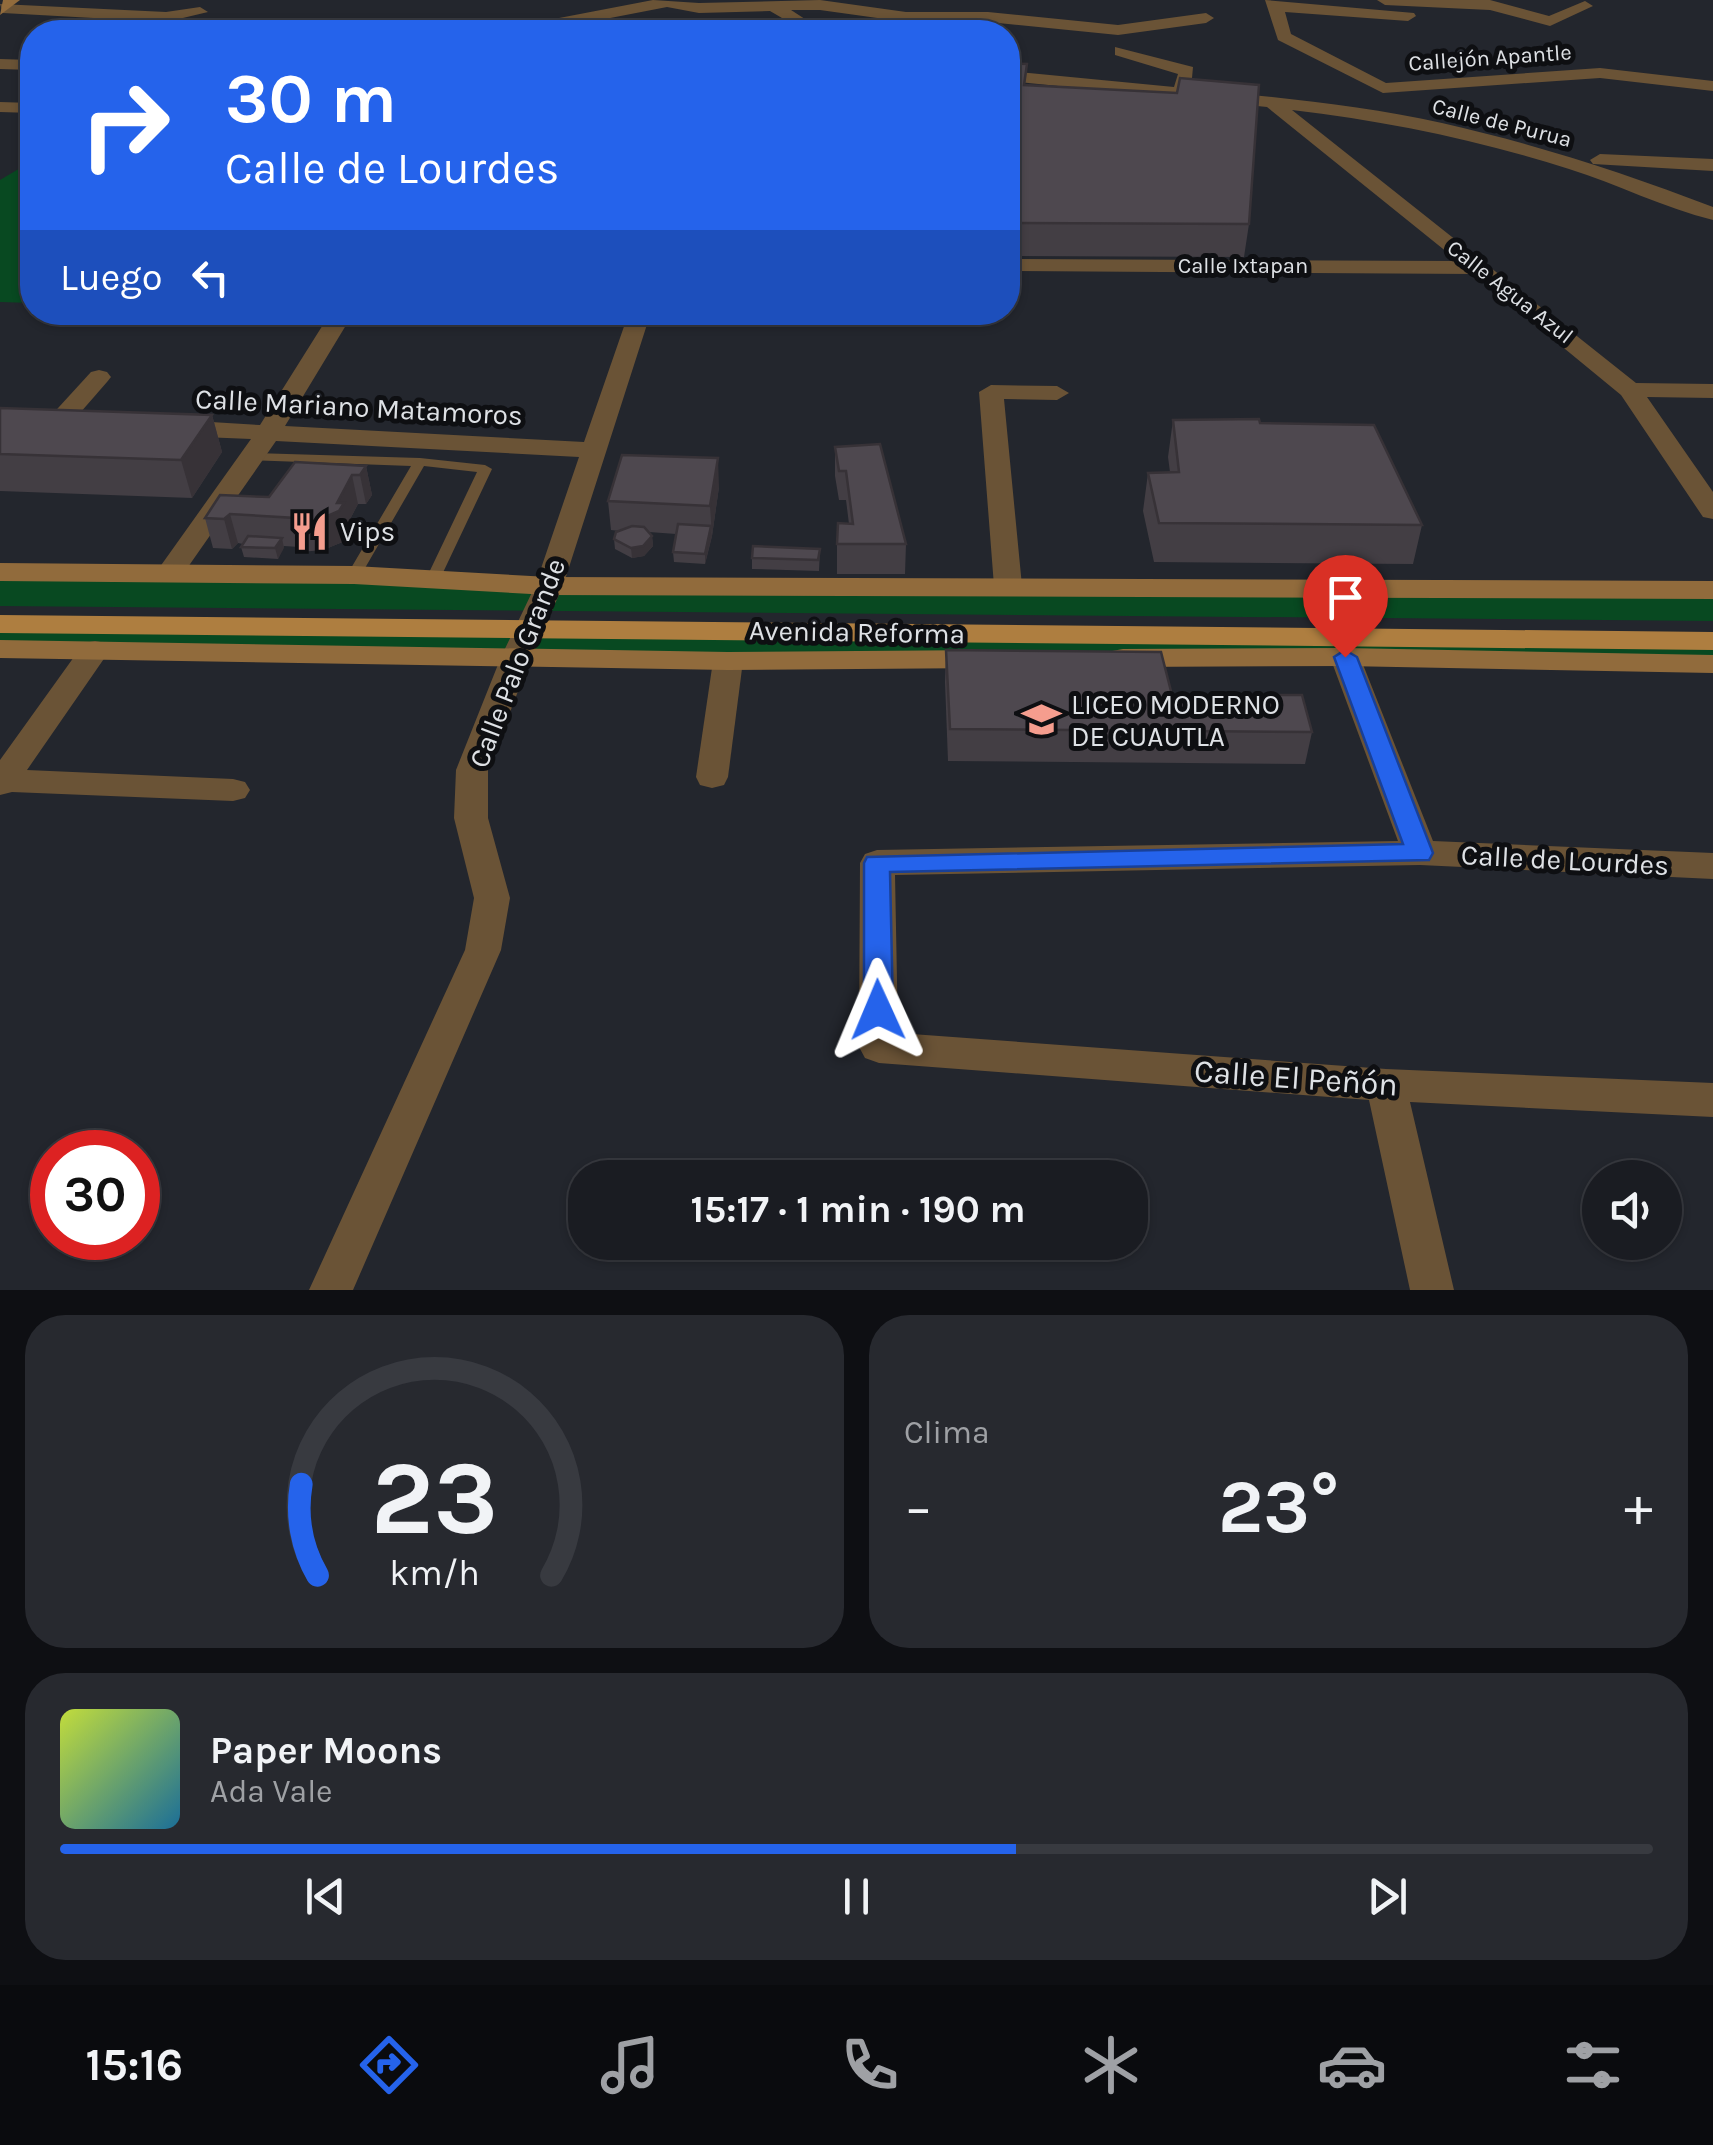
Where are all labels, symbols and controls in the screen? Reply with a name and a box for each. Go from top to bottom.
street label: Callejón Apantle [1408,39,1572,77]
text: 30 m [225,58,397,140]
icon: right [60,60,190,190]
street label: Calle de Purua [1430,93,1574,153]
text: Calle de Lourdes [225,142,559,194]
street label: Calle Agua Azul [1442,235,1578,349]
icon: left [183,250,238,305]
street label: Calle Ixtapan [1178,253,1308,279]
text: Luego [60,255,163,300]
street label: Calle Mariano Matamoros [194,382,524,432]
restaurant icon: Vips [289,510,331,552]
place label: Vips [340,515,395,548]
street label: Calle Palo Grande [462,554,572,772]
pin [1303,555,1388,658]
icon: arrive [1318,570,1373,625]
street label: Avenida Reforma [749,614,965,650]
place label: LICEO MODERNO DE CUAUTLA [1071,688,1280,753]
school or university icon: LICEO MODERNO DE CUAUTLA [1020,699,1062,741]
street label: Calle de Lourdes [1460,838,1670,882]
position arrow [826,958,930,1062]
street label: Calle El Peñón [1193,1052,1399,1104]
speed limit sign: 30 [30,1130,160,1260]
map controls [1582,1160,1682,1260]
button: sound [1582,1160,1682,1260]
text: 15:17 · 1 min · 190 m [691,1187,1025,1232]
text: Clima [904,1414,990,1451]
text: 23 [371,1438,498,1559]
text: 23° [1218,1463,1339,1551]
text: − [904,1475,933,1539]
text: + [1624,1475,1653,1539]
text: km/h [389,1552,480,1594]
text: Paper Moons [210,1728,442,1773]
text: Ada Vale [210,1773,333,1810]
icon: previous [298,1869,353,1924]
icon: pause [829,1869,884,1924]
icon: next [1360,1869,1415,1924]
icon: directions [354,2030,424,2100]
icon: music [595,2030,665,2100]
icon: phone [835,2030,905,2100]
icon: climate [1076,2030,1146,2100]
icon: car [1317,2030,1387,2100]
icon: filters [1558,2030,1628,2100]
text: 15:16 [85,2039,183,2091]

